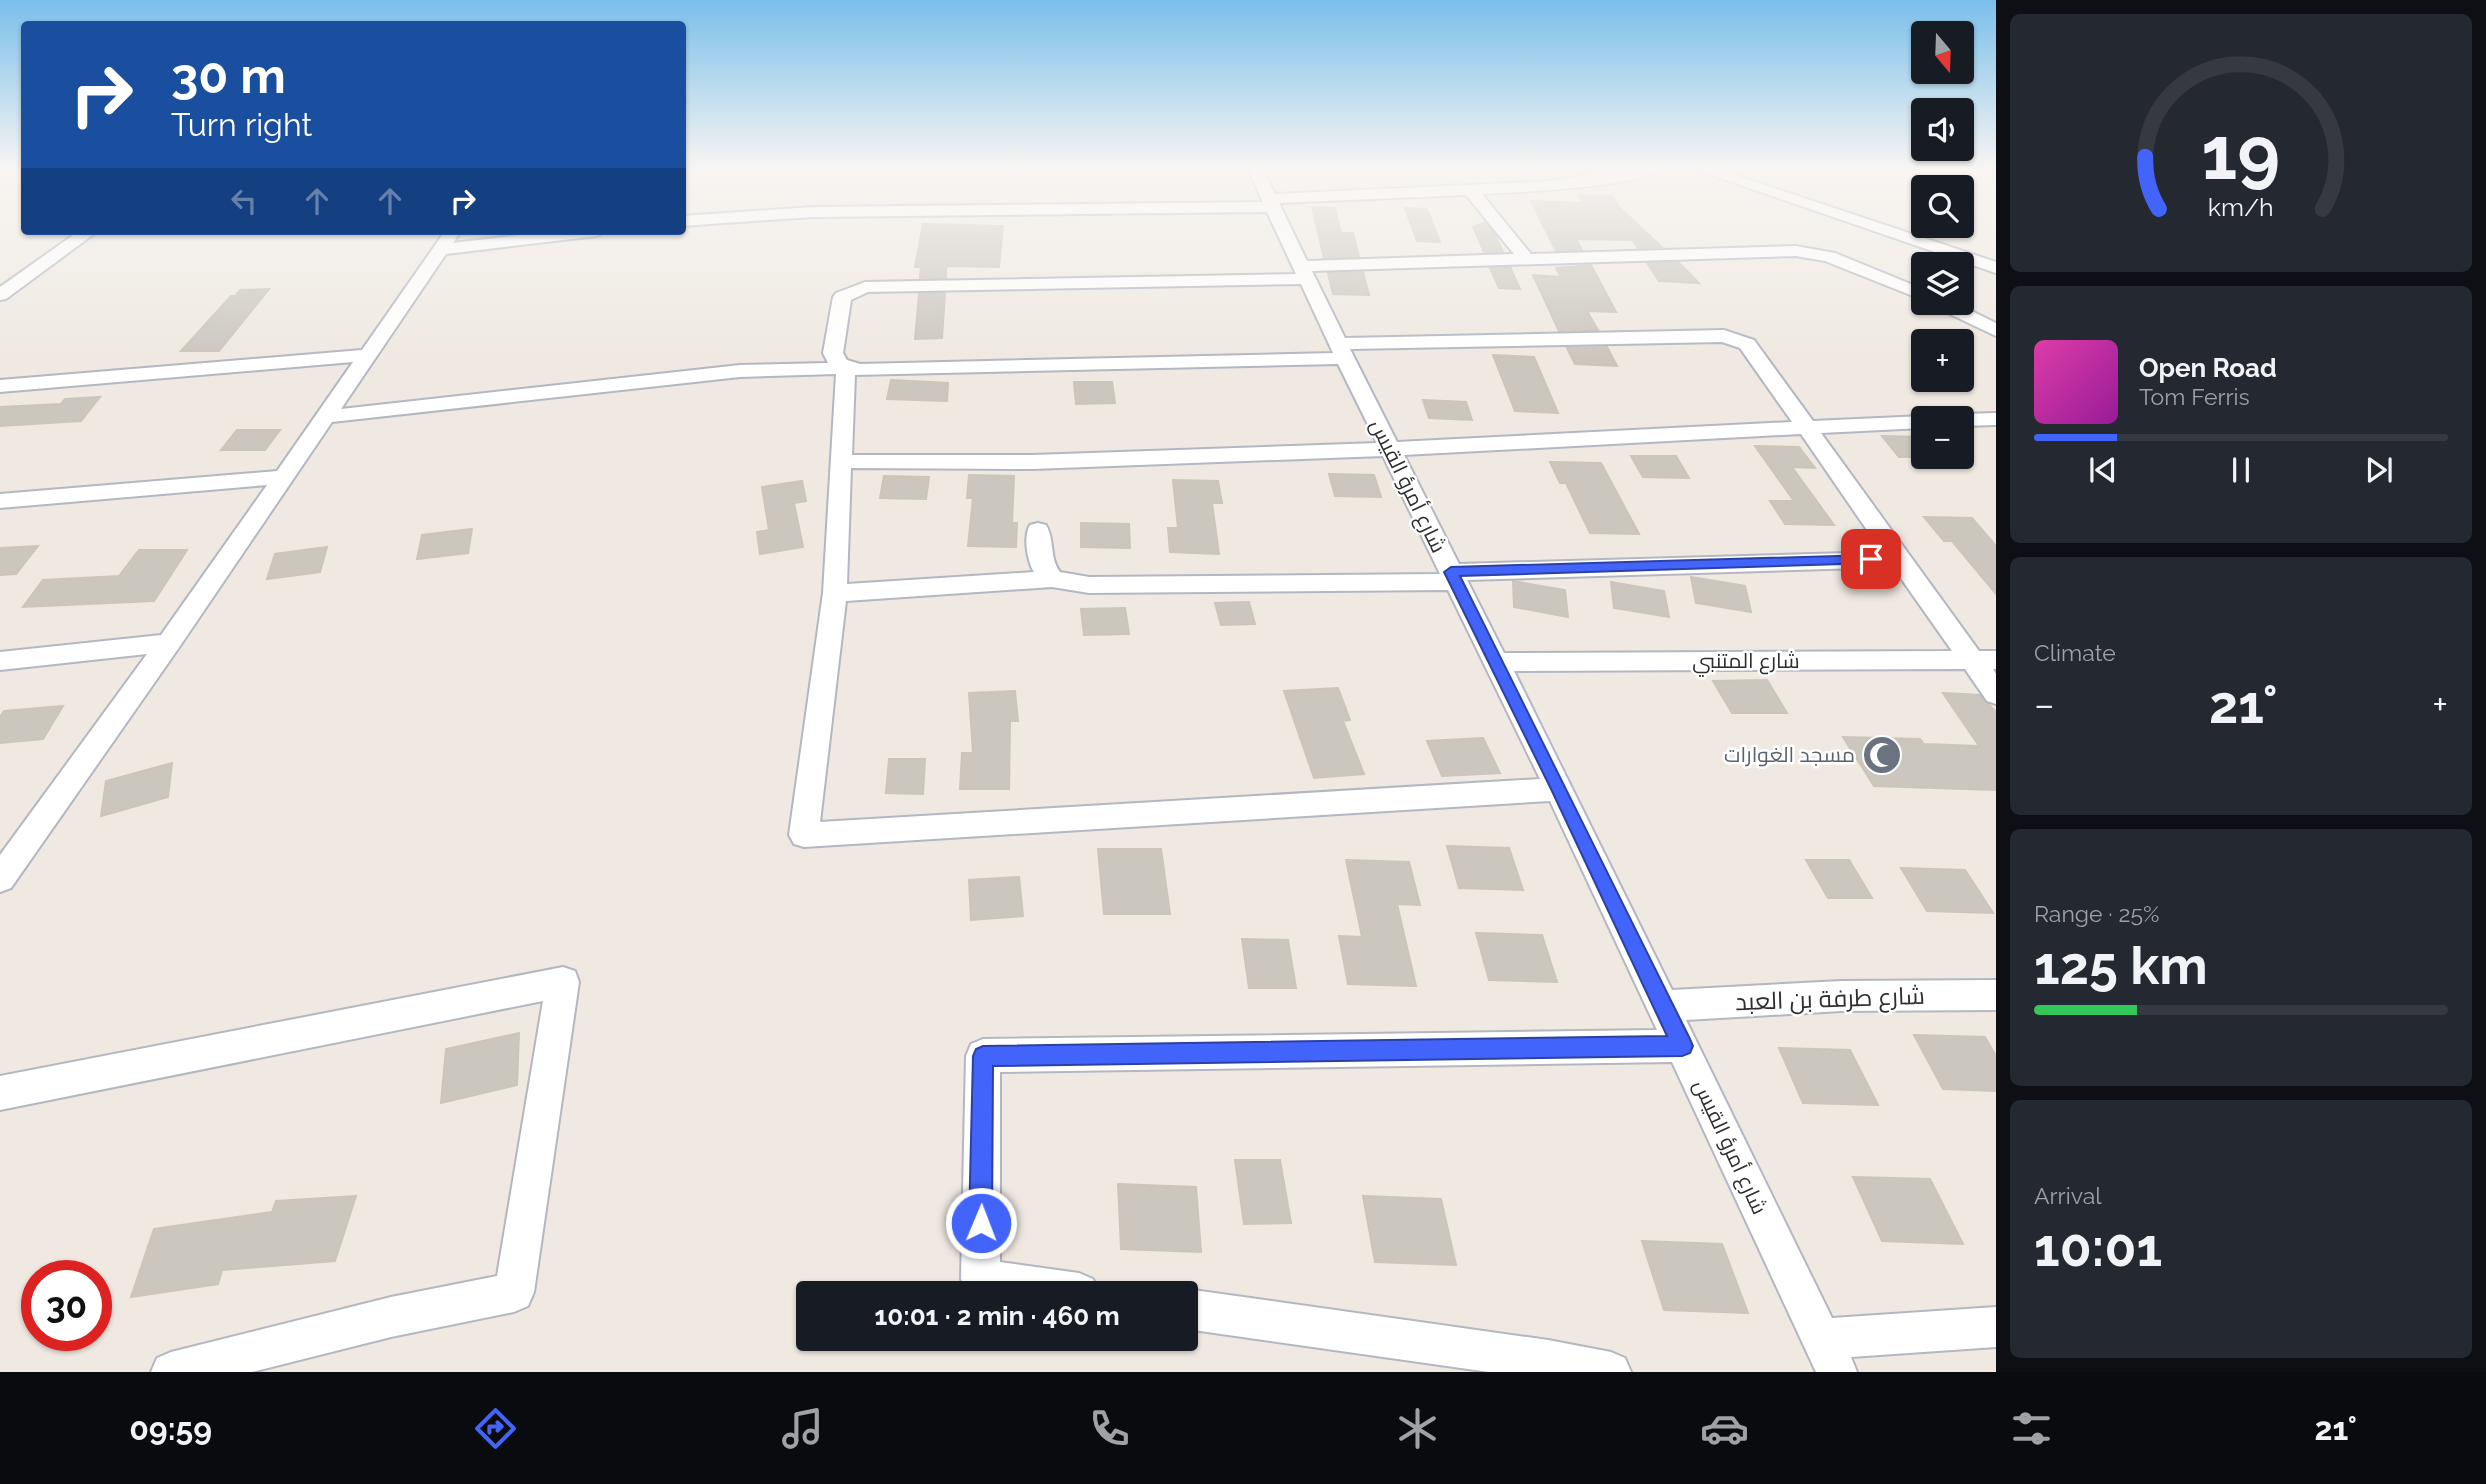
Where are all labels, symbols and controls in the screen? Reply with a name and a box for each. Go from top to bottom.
north arrow [1911,21,1974,84]
map controls [1911,21,1974,469]
text: 30 m [171,47,286,104]
icon: right [56,49,147,140]
button: sound [1911,98,1974,161]
text: Turn right [171,106,312,143]
text: 19 [2202,111,2280,196]
button: search [1911,175,1974,238]
icon: left [225,182,263,220]
icon: ahead [298,182,336,220]
icon: ahead [371,182,409,220]
icon: right [444,182,482,220]
text: km/h [2208,192,2274,222]
button: layers [1911,252,1974,315]
button: + [1911,329,1974,392]
text: Open Road [2139,353,2277,383]
text: Tom Ferris [2139,383,2250,410]
button: − [1911,406,1974,469]
street label: شارع أمرؤ القيس [1364,415,1452,558]
icon: previous [2084,451,2122,489]
icon: pause [2222,451,2260,489]
icon: next [2360,451,2398,489]
pin [1841,529,1901,589]
icon: arrive [1852,540,1890,578]
text: Climate [2034,639,2116,666]
street label: شارع المتنبي [1692,648,1800,677]
text: 21° [2209,674,2278,735]
text: − [2034,682,2054,727]
text: + [2432,682,2448,727]
mosque icon: مسجد الغوارات [1861,734,1903,776]
place label: مسجد الغوارات [1724,742,1855,767]
text: Range · 25% [2034,900,2160,927]
text: 125 km [2034,935,2208,996]
street label: شارع طرفة بن العبد [1735,981,1925,1018]
street label: شارع أمرؤ القيس [1687,1076,1773,1219]
text: Arrival [2034,1182,2101,1209]
position arrow [944,1186,1018,1260]
text: 10:01 [2034,1217,2162,1278]
speed limit sign: 30 [21,1260,112,1351]
text: 10:01 · 2 min · 460 m [874,1301,1120,1331]
icon: directions [471,1404,520,1453]
icon: music [778,1404,827,1453]
icon: phone [1085,1404,1134,1453]
icon: climate [1393,1404,1442,1453]
icon: car [1700,1404,1749,1453]
icon: filters [2007,1404,2056,1453]
text: 09:59 [129,1410,212,1447]
text: 21° [2315,1410,2357,1447]

